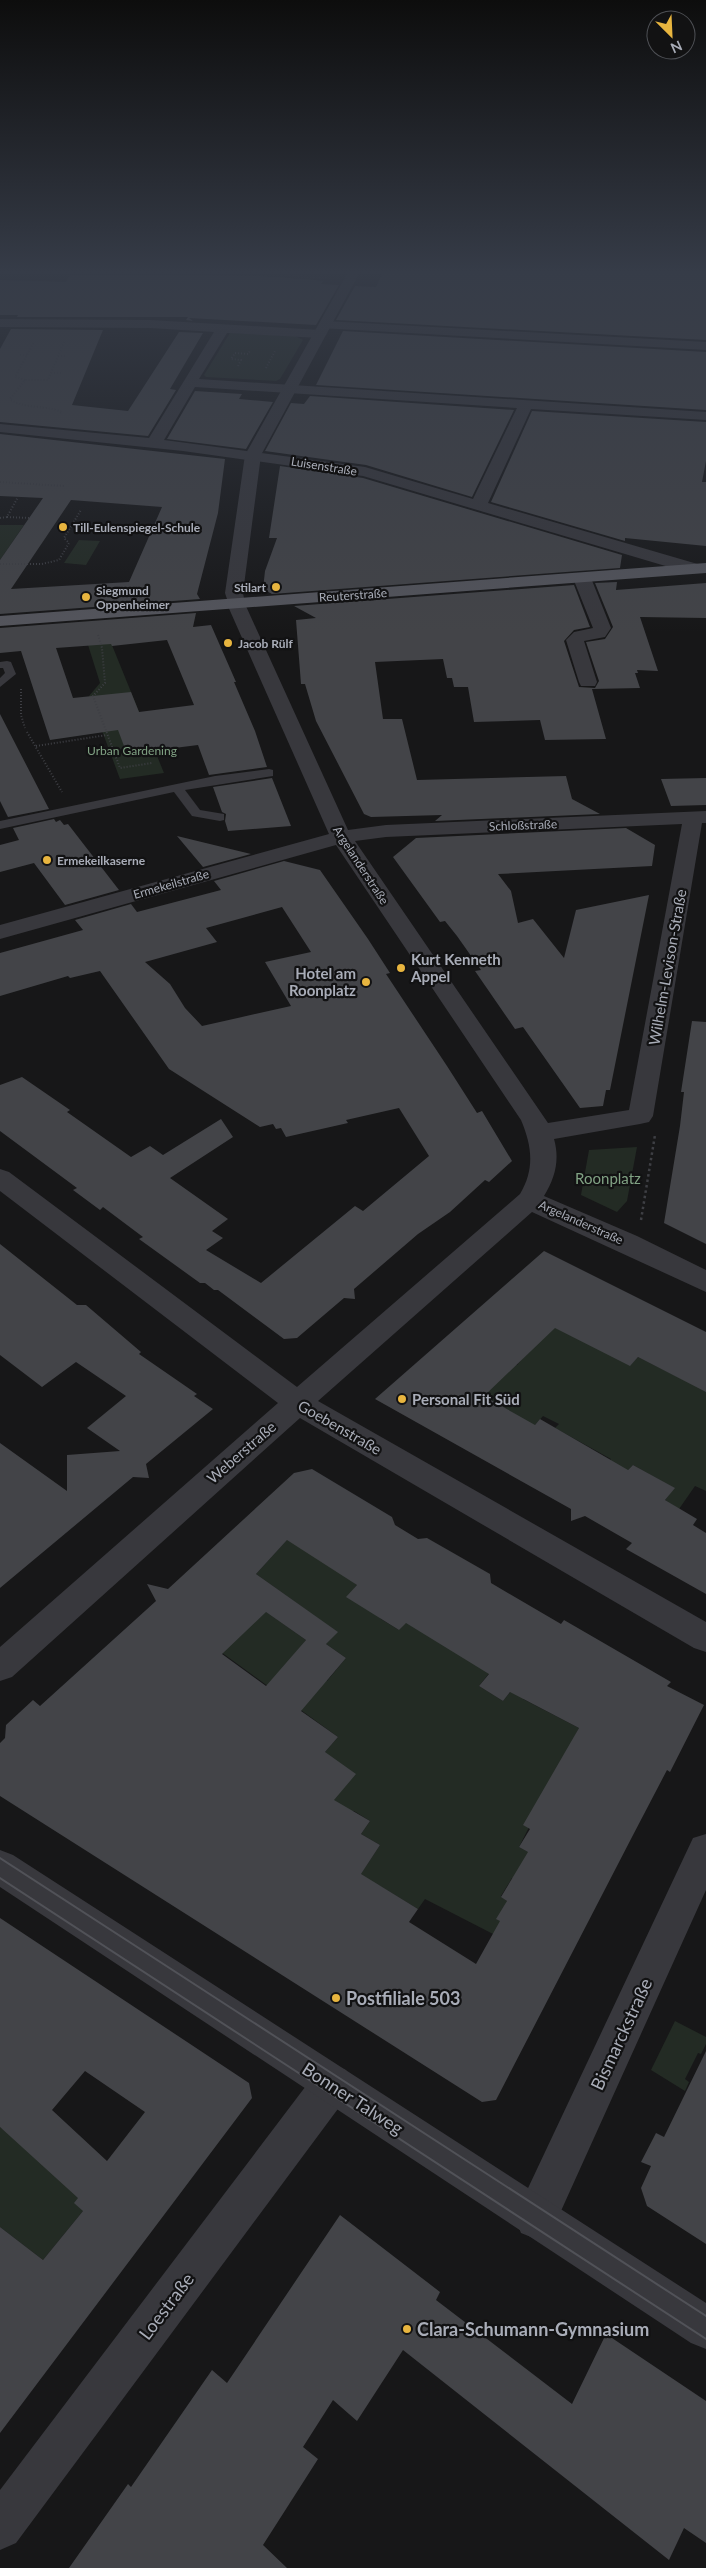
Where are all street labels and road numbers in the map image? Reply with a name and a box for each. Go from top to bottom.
street label: Luisenstraße [290,453,358,479]
street label: Reuterstraße [318,585,388,605]
street label: Schloßstraße [489,816,557,834]
street label: Argelanderstraße [330,823,392,907]
street label: Ermekeilstraße [131,866,211,902]
street label: Wilhelm-Levison-Straße [644,887,690,1046]
street label: Argelanderstraße [537,1197,625,1247]
street label: Goebenstraße [295,1396,385,1458]
street label: Weberstraße [203,1417,279,1487]
street label: Bismarckstraße [586,1975,656,2093]
street label: Bonner Talweg [298,2057,408,2139]
street label: Loestraße [134,2268,198,2344]

